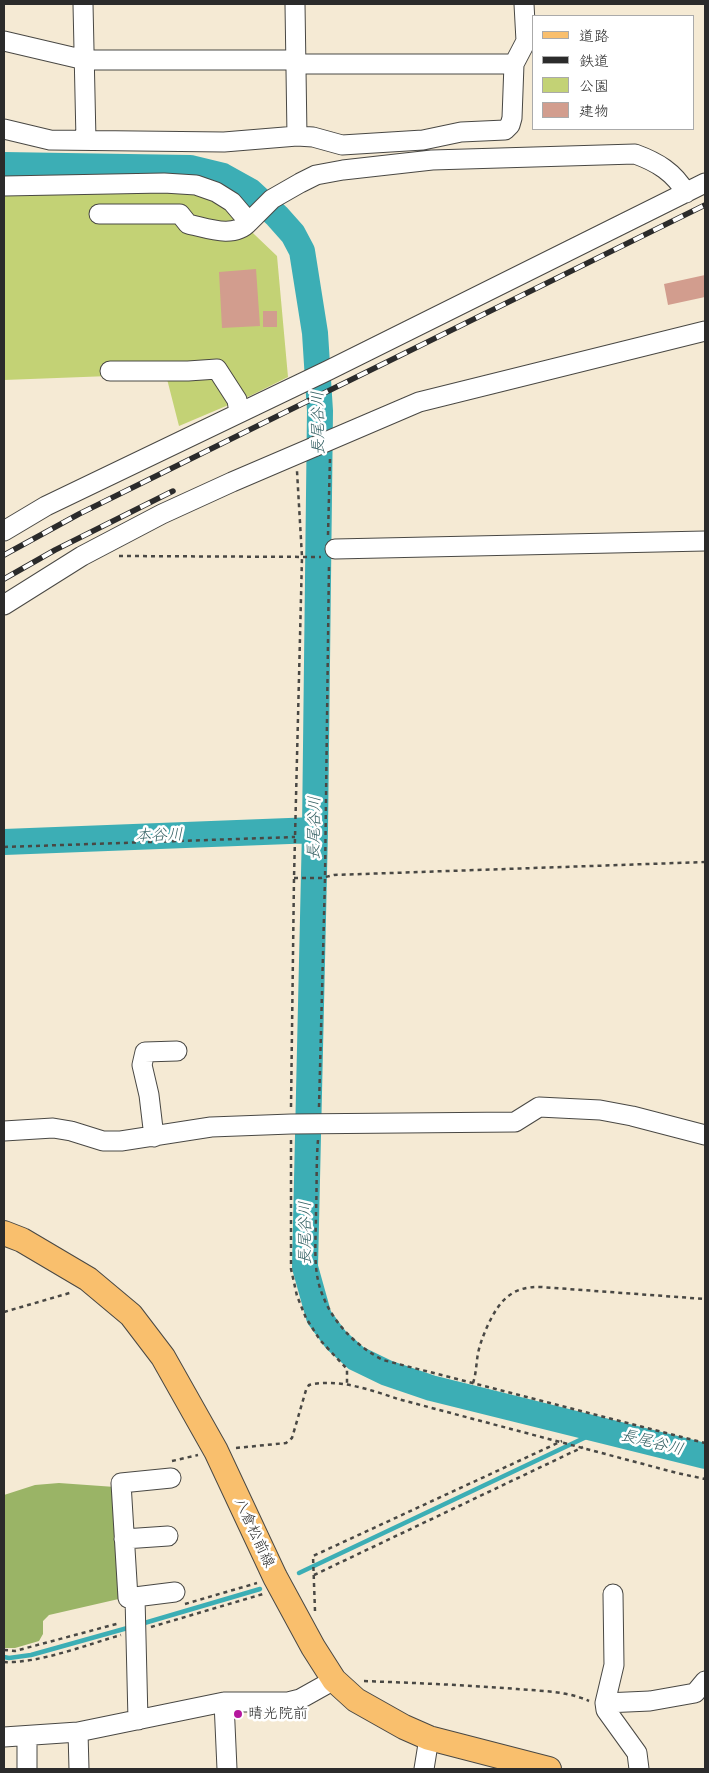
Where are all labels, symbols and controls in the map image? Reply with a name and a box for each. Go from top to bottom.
legend [532,15,694,130]
text: 道路 [579,27,609,45]
text: 鉄道 [579,52,609,70]
text: 公園 [579,77,609,95]
text: 建物 [579,102,609,120]
water label: 長尾谷川 [309,391,329,455]
water label: 長尾谷川 [305,796,325,860]
water label: 本谷川 [135,826,183,846]
water label: 長尾谷川 [296,1201,316,1265]
water label: 長尾谷川 [619,1426,685,1460]
street label: 八倉松前線 [230,1495,278,1571]
place label: 晴光院前 [248,1705,308,1723]
marker: 晴光院前 [232,1708,244,1720]

